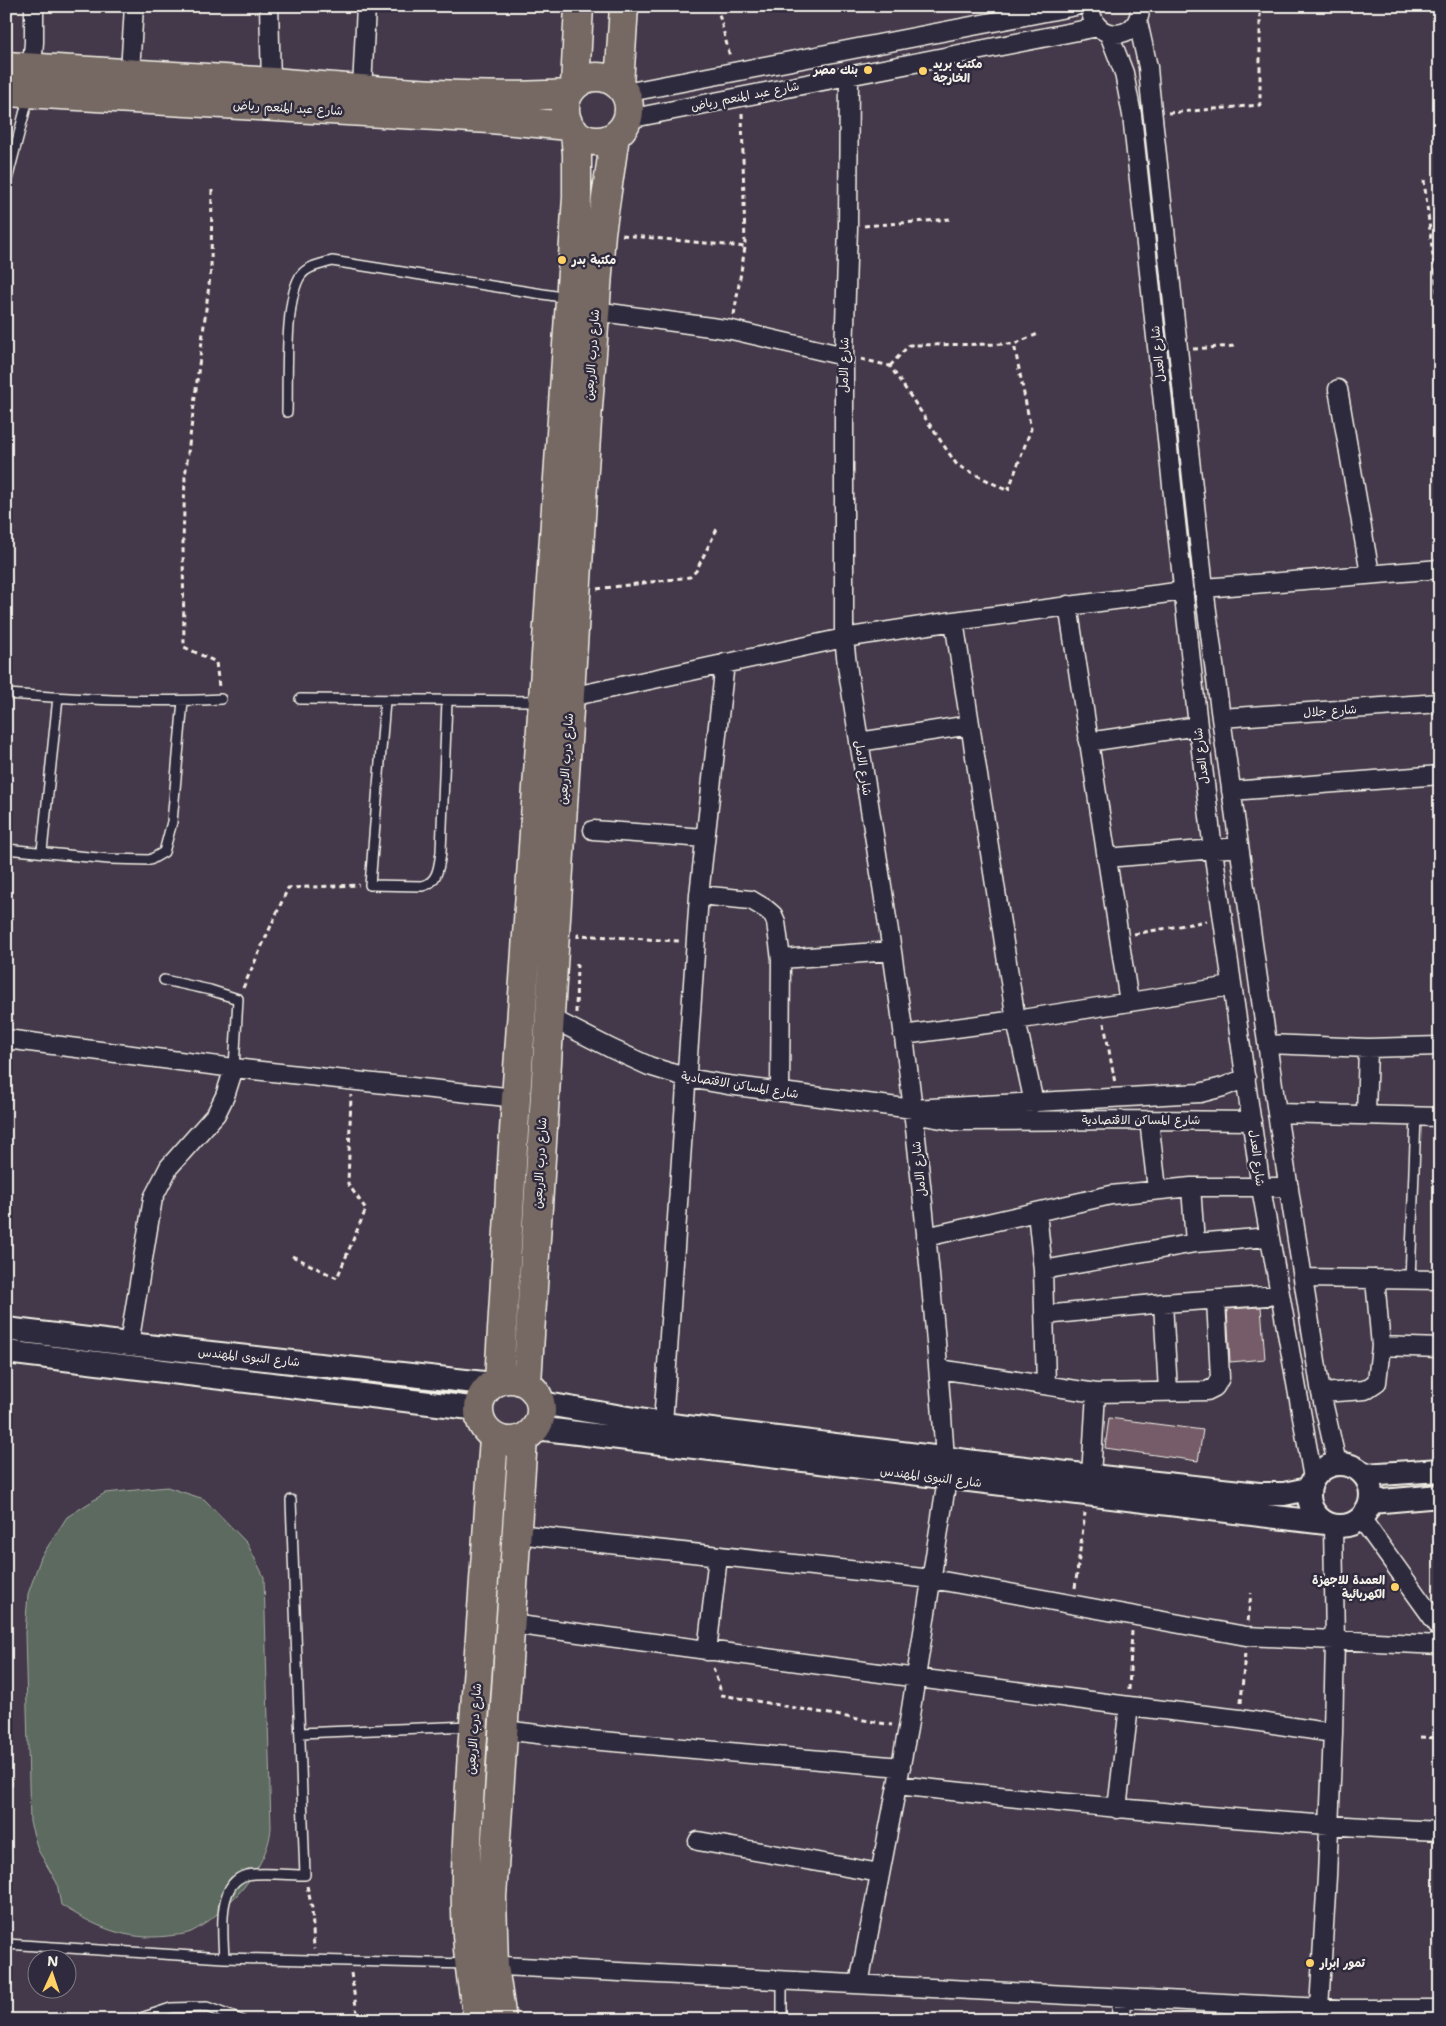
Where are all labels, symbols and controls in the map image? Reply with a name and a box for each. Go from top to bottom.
place label: مكتب بريد الخارجة [933,56,982,86]
place label: بنك مصر [813,62,858,78]
marker: بنك مصر [862,64,874,76]
marker: مكتب بريد الخارجة [917,65,929,77]
street label: شارع عبد المنعم رياض [689,78,801,115]
street label: شارع عبد المنعم رياض [233,97,343,120]
place label: مكتبة بدر [571,252,616,268]
marker: مكتبة بدر [556,254,568,266]
street label: شارع درب الاربعين [581,309,604,401]
street label: شارع العدل [1147,325,1170,383]
street label: شارع الامل [836,337,853,393]
street label: شارع جلال [1303,701,1357,722]
street label: شارع درب الاربعين [555,713,578,805]
street label: شارع العدل [1190,727,1213,785]
street label: شارع الامل [850,739,875,797]
street label: شارع المساكن الاقتصادية [680,1068,800,1103]
street label: شارع المساكن الاقتصادية [1082,1112,1200,1129]
street label: شارع درب الاربعين [530,1117,551,1209]
street label: شارع العدل [1245,1129,1268,1187]
street label: شارع الامل [908,1140,931,1198]
street label: شارع النبوى المهندس [197,1344,301,1371]
street label: شارع النبوى المهندس [879,1463,983,1492]
place label: العمدة للاجهزة الكهربائية [1312,1572,1385,1602]
marker: العمدة للاجهزة الكهربائية [1389,1581,1401,1593]
street label: شارع درب الاربعين [463,1683,486,1775]
north arrow [28,1948,78,1998]
text: N [47,1952,59,1970]
place label: تمور ابرار [1319,1955,1366,1971]
marker: تمور ابرار [1304,1957,1316,1969]

